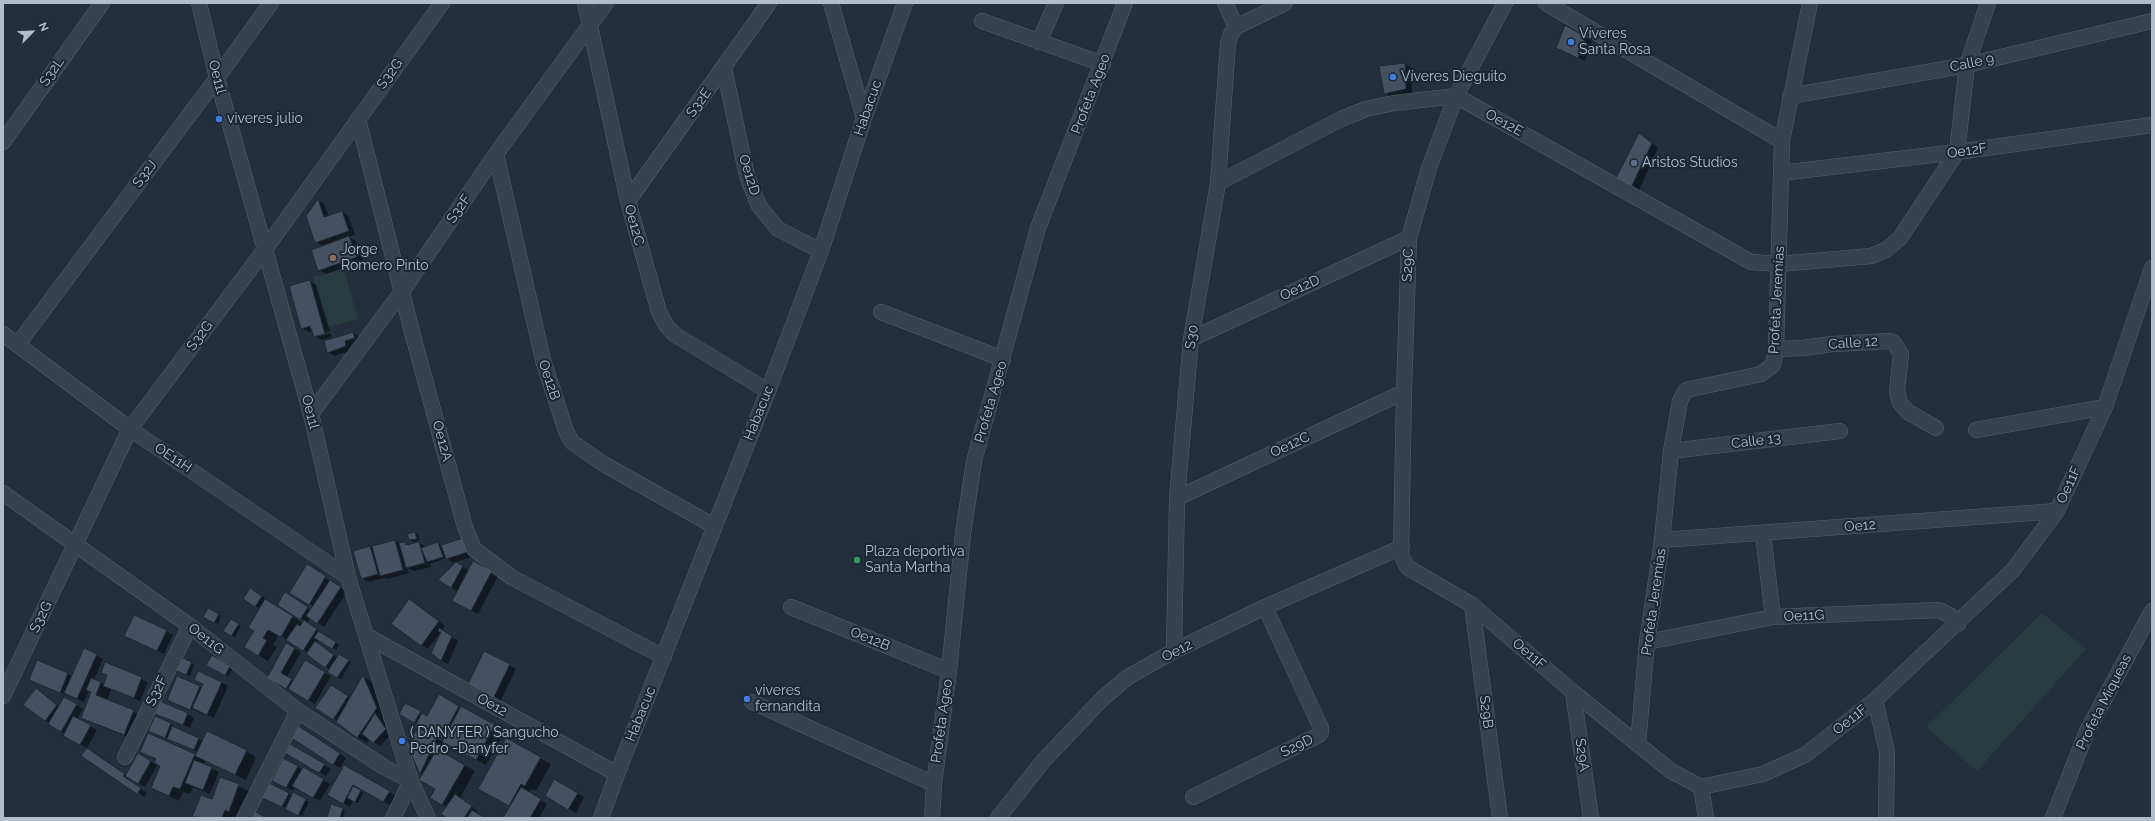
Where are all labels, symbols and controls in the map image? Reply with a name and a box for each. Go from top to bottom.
north arrow [12,12,52,52]
text: N [36,20,51,33]
place label: Víveres Santa Rosa [1579,26,1651,58]
marker: Víveres Santa Rosa [1566,37,1576,47]
street label: Calle 9 [1948,50,1996,76]
street label: Profeta Ageo [1068,52,1114,136]
street label: S32L [36,54,68,90]
street label: S32G [373,56,407,92]
street label: Oe11l [204,58,230,96]
place label: Víveres Dieguito [1401,69,1506,85]
marker: Víveres Dieguito [1388,72,1398,82]
street label: Habacuc [851,78,885,138]
street label: S32E [683,85,715,121]
street label: Oe12E [1482,106,1526,140]
place label: viveres julio [227,111,303,127]
marker: viveres julio [214,114,224,124]
street label: Oe12F [1946,140,1988,162]
street label: Oe12D [735,152,763,198]
place label: Aristos Studios [1642,155,1738,171]
street label: S32J [129,157,161,191]
marker: Aristos Studios [1629,158,1639,168]
street label: S32F [443,191,475,227]
street label: Oe12C [620,203,648,247]
place label: Jorge Romero Pinto [341,242,429,274]
street label: Profeta Jeremías [1766,246,1788,354]
street label: S29C [1399,248,1417,282]
marker: Jorge Romero Pinto [328,253,338,263]
street label: Oe12D [1277,272,1323,304]
street label: S32G [183,318,217,354]
street label: S30 [1182,324,1202,350]
street label: Calle 12 [1828,333,1878,353]
street label: Oe12B [535,358,563,402]
street label: Profeta Ageo [971,359,1011,445]
street label: Habacuc [740,383,778,443]
street label: Oe11l [298,393,322,431]
street label: Oe12A [429,419,455,463]
street label: Oe12C [1268,429,1312,461]
street label: Calle 13 [1730,430,1782,452]
street label: OE11H [151,439,195,477]
street label: Oe11F [2053,464,2085,506]
street label: Oe12 [1843,516,1877,536]
place label: Plaza deportiva Santa Martha [865,544,965,576]
street label: Profeta Jeremías [1638,547,1670,657]
marker: Plaza deportiva Santa Martha [852,555,862,565]
street label: S32G [26,598,56,636]
street label: Oe11G [1783,607,1825,625]
street label: Oe11G [185,620,227,658]
street label: Oe12B [848,623,892,655]
street label: Oe11F [1509,635,1549,673]
street label: Oe12 [1159,636,1195,666]
street label: Profeta Miqueas [2073,651,2135,753]
street label: S32F [143,673,171,709]
street label: Profeta Ageo [928,678,956,764]
place label: viveres fernandita [755,683,821,716]
street label: Habacuc [622,684,660,744]
street label: Oe12 [474,690,510,720]
marker: viveres fernandita [742,694,752,704]
street label: S29B [1476,694,1496,730]
street label: Oe11F [1829,701,1871,739]
place label: ( DANYFER ) Sangucho Pedro -Danyfer [410,725,559,758]
street label: S29D [1278,731,1316,761]
marker: ( DANYFER ) Sangucho Pedro -Danyfer [397,736,407,746]
street label: S29A [1571,737,1593,773]

